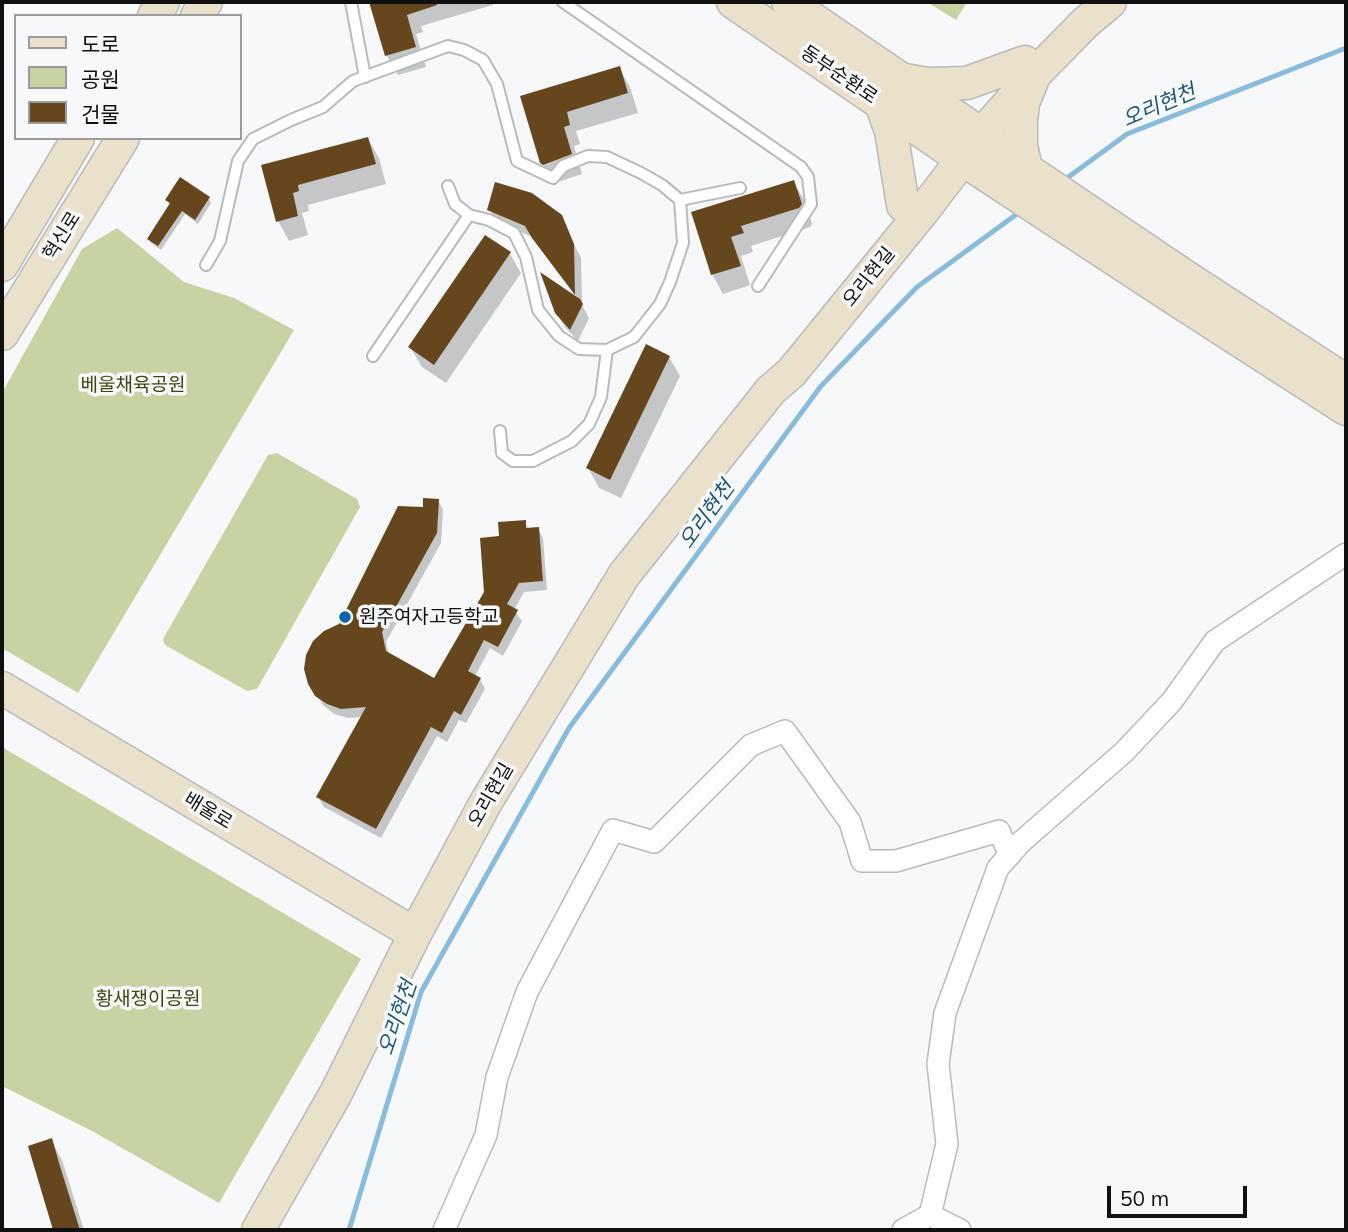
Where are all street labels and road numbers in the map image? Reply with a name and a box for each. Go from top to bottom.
street label: 동부순환로 [796,41,882,109]
street label: 혁신로 [38,208,86,264]
street label: 오리현길 [838,243,900,311]
street label: 오리현길 [464,759,518,831]
street label: 배울로 [180,788,236,834]

